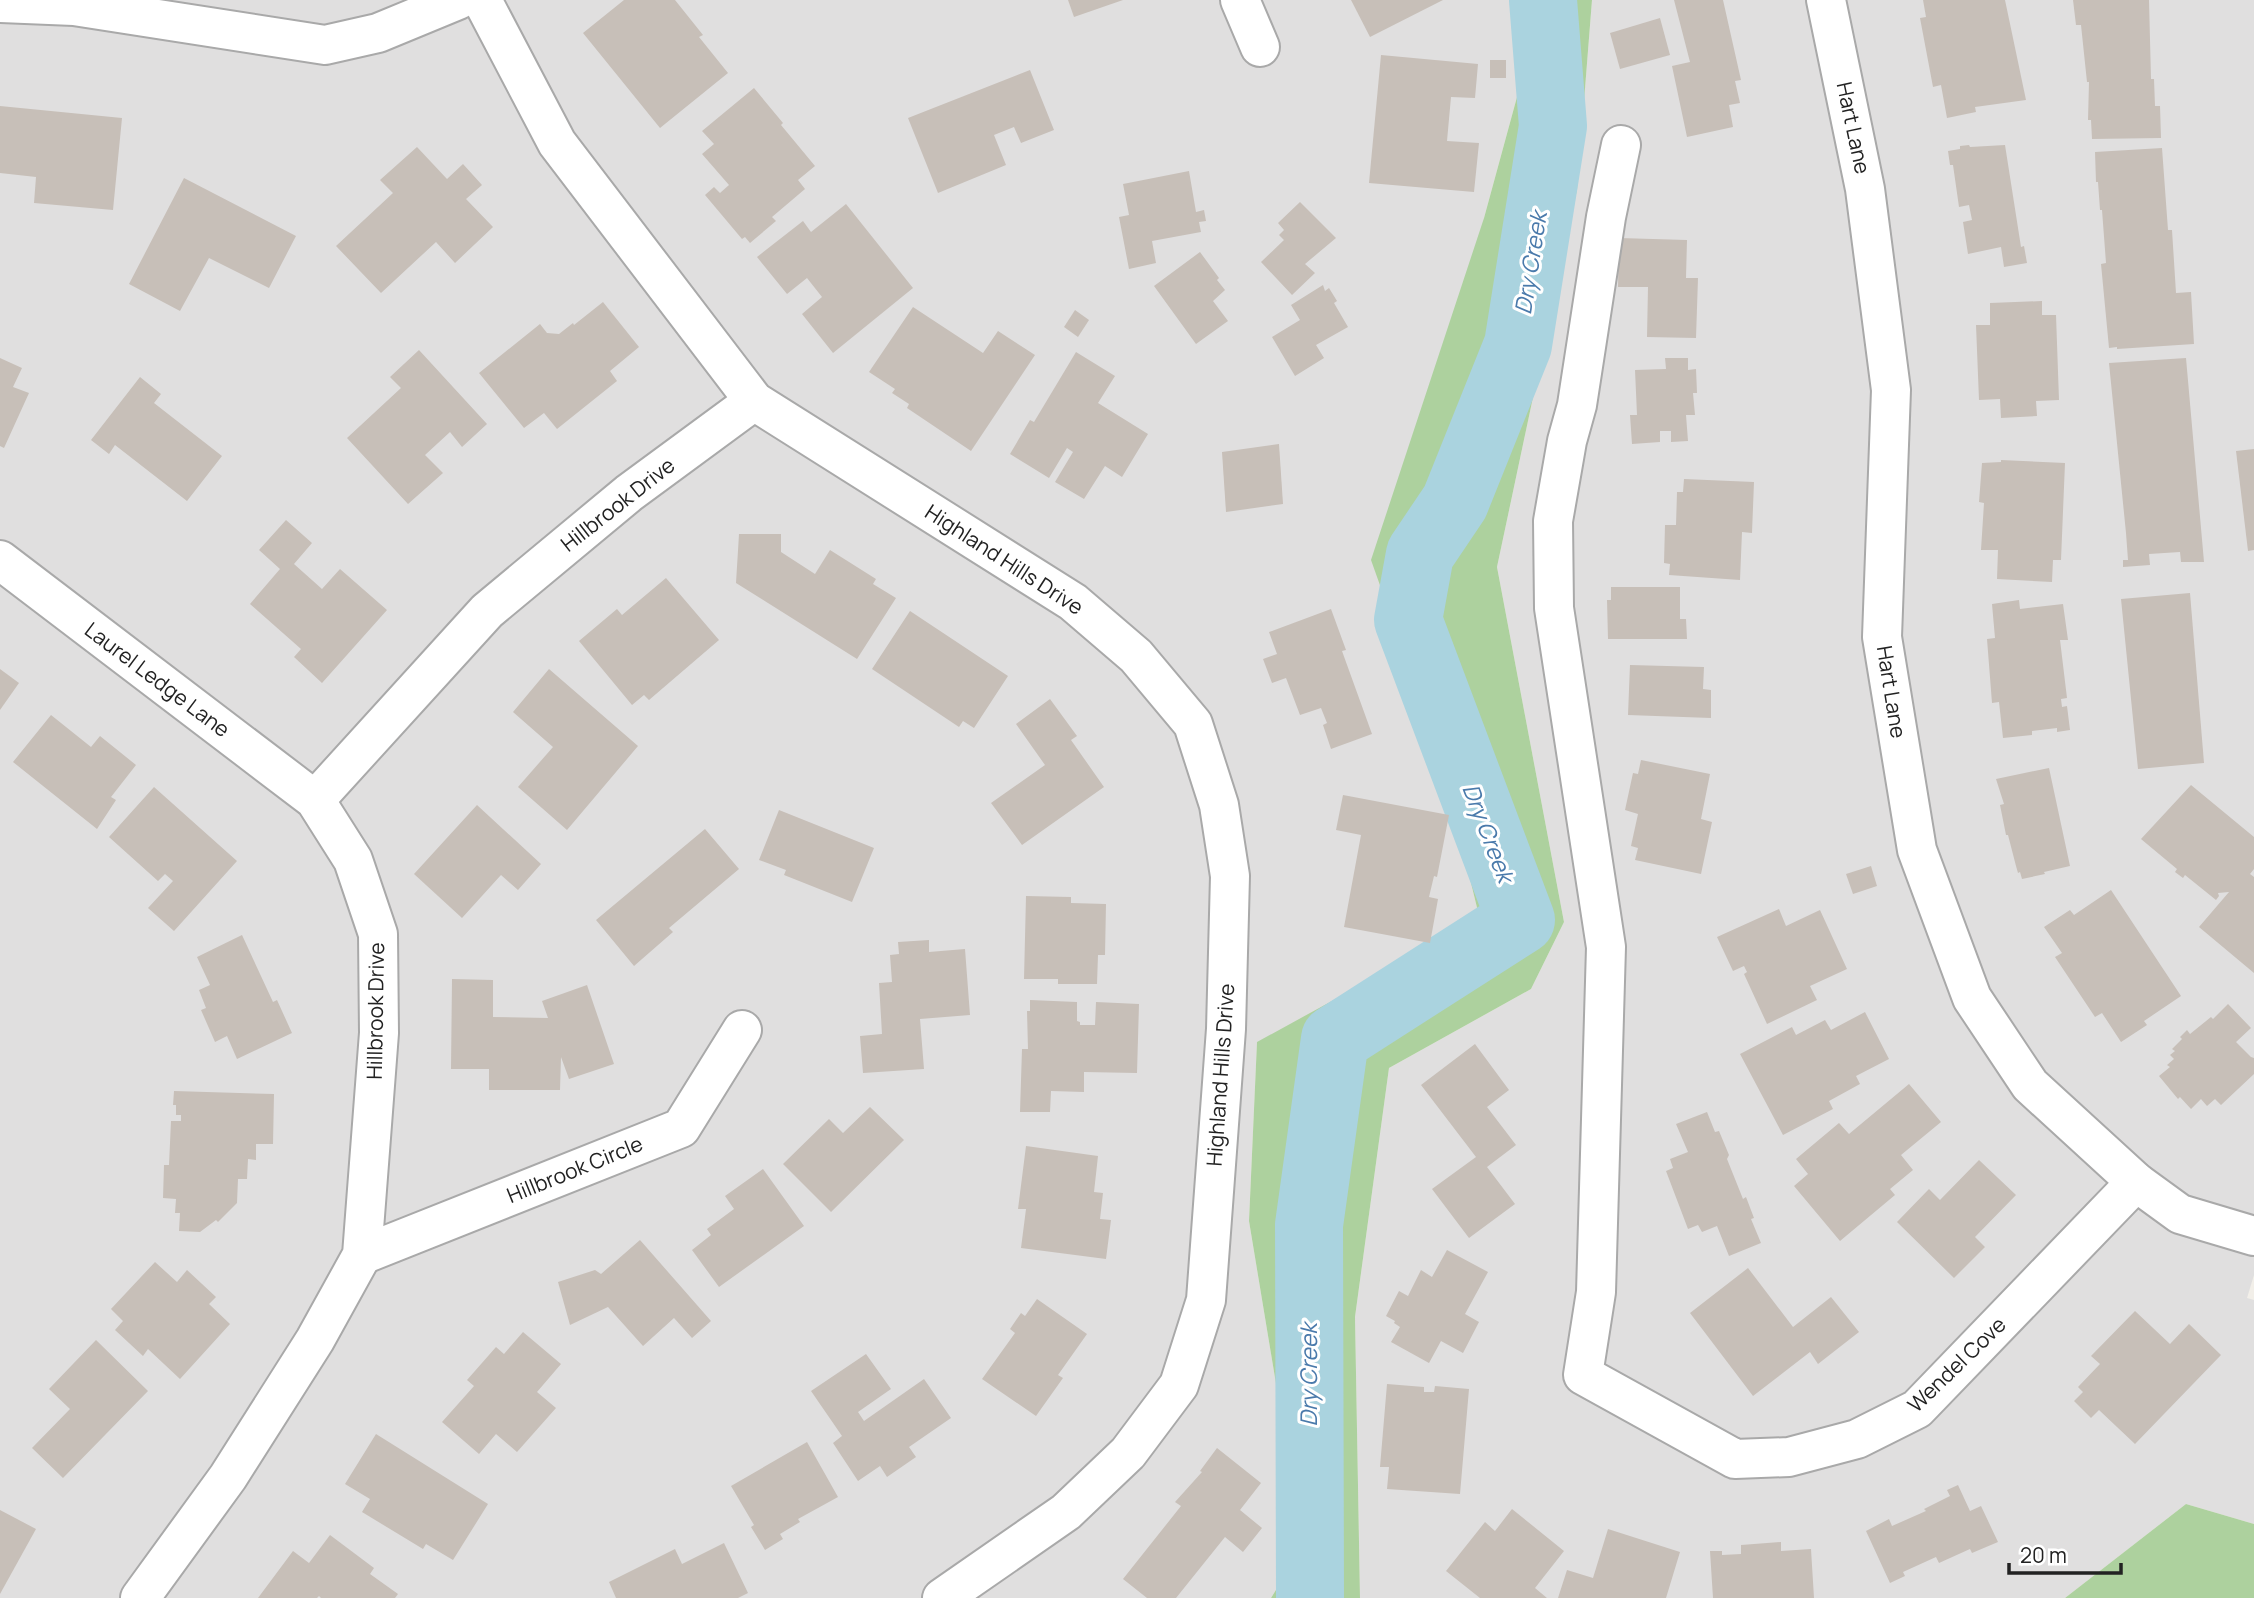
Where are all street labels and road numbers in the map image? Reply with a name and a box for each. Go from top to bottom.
street label: Hart Lane [1831,79,1877,176]
street label: Hillbrook Drive [555,451,680,558]
street label: Highland Hills Drive [920,498,1089,621]
street label: Laurel Ledge Lane [79,615,236,743]
street label: Hart Lane [1871,644,1913,740]
street label: Hillbrook Drive [360,942,390,1080]
street label: Highland Hills Drive [1200,983,1240,1167]
street label: Hillbrook Circle [503,1129,647,1209]
street label: Wendel Cove [1901,1310,2011,1418]

